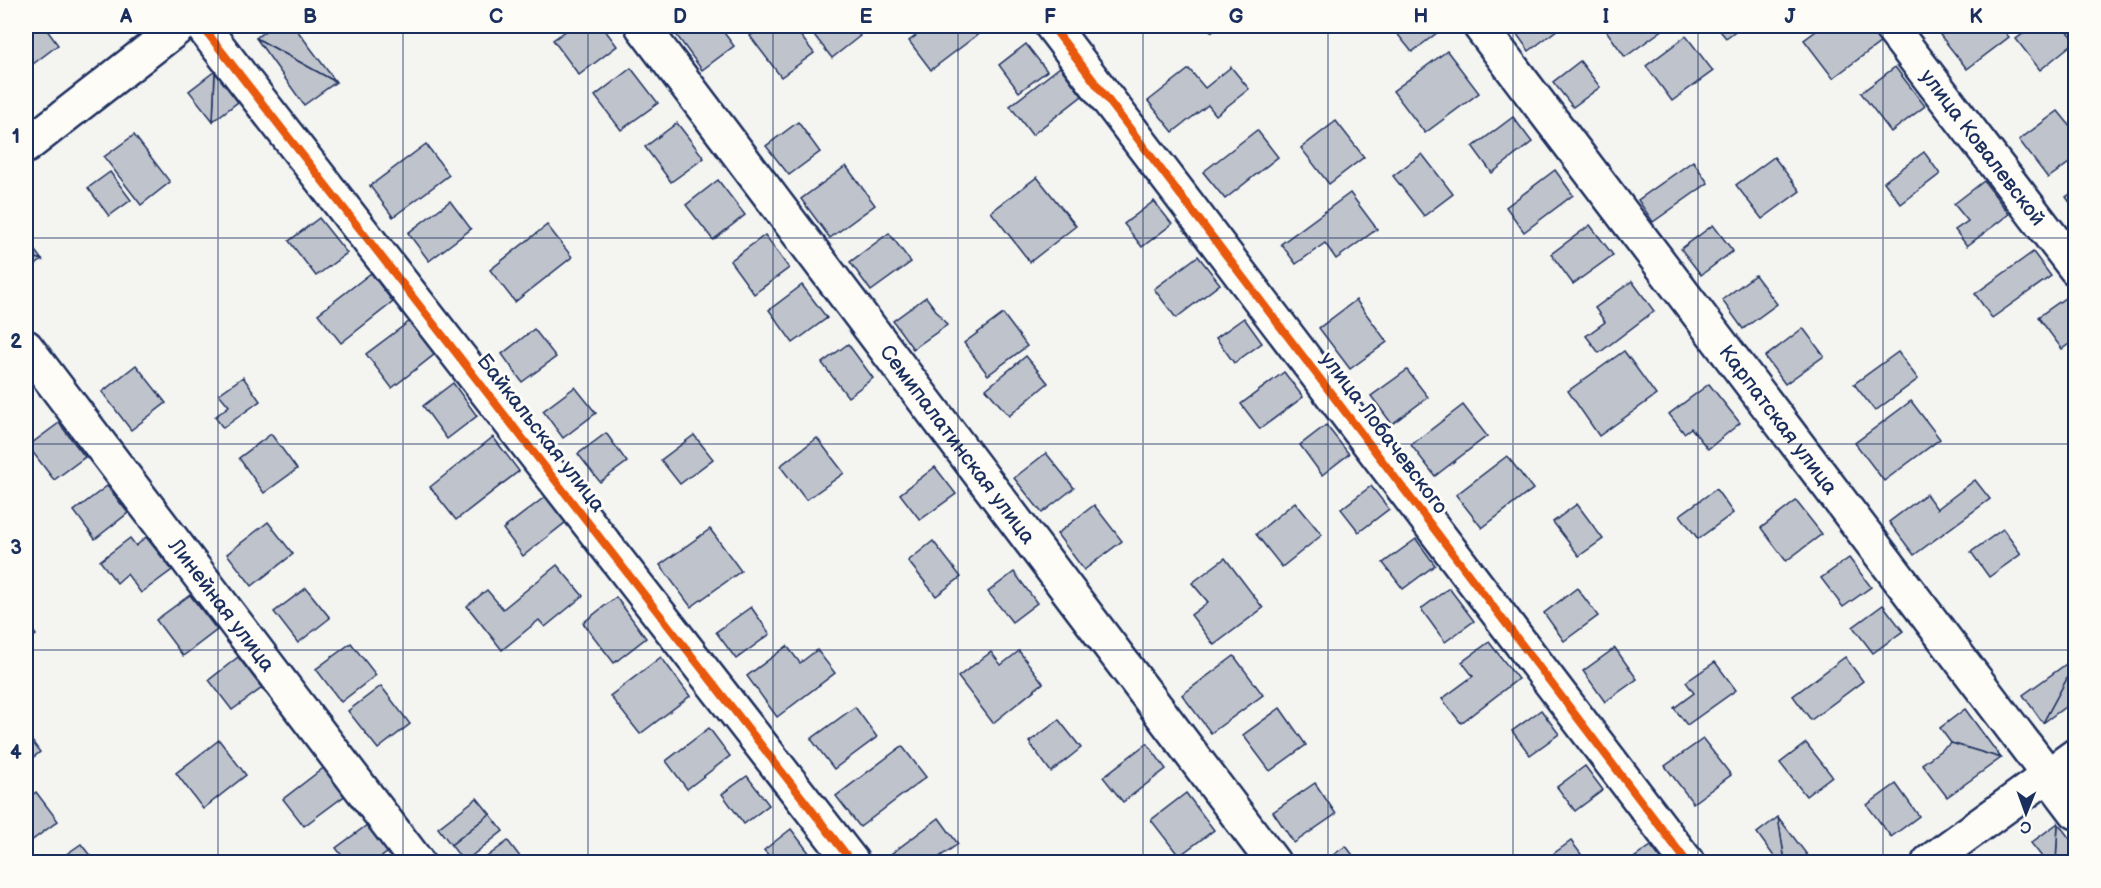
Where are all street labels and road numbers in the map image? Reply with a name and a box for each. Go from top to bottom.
street label: улица Ковалевской [1915,64,2051,231]
street label: Семипалатинская улица [875,340,1041,549]
street label: Карпатская улица [1714,340,1843,500]
street label: улица Лобачевского [1315,347,1453,519]
street label: Байкальская улица [472,349,611,517]
street label: Линейная улица [163,533,281,677]

